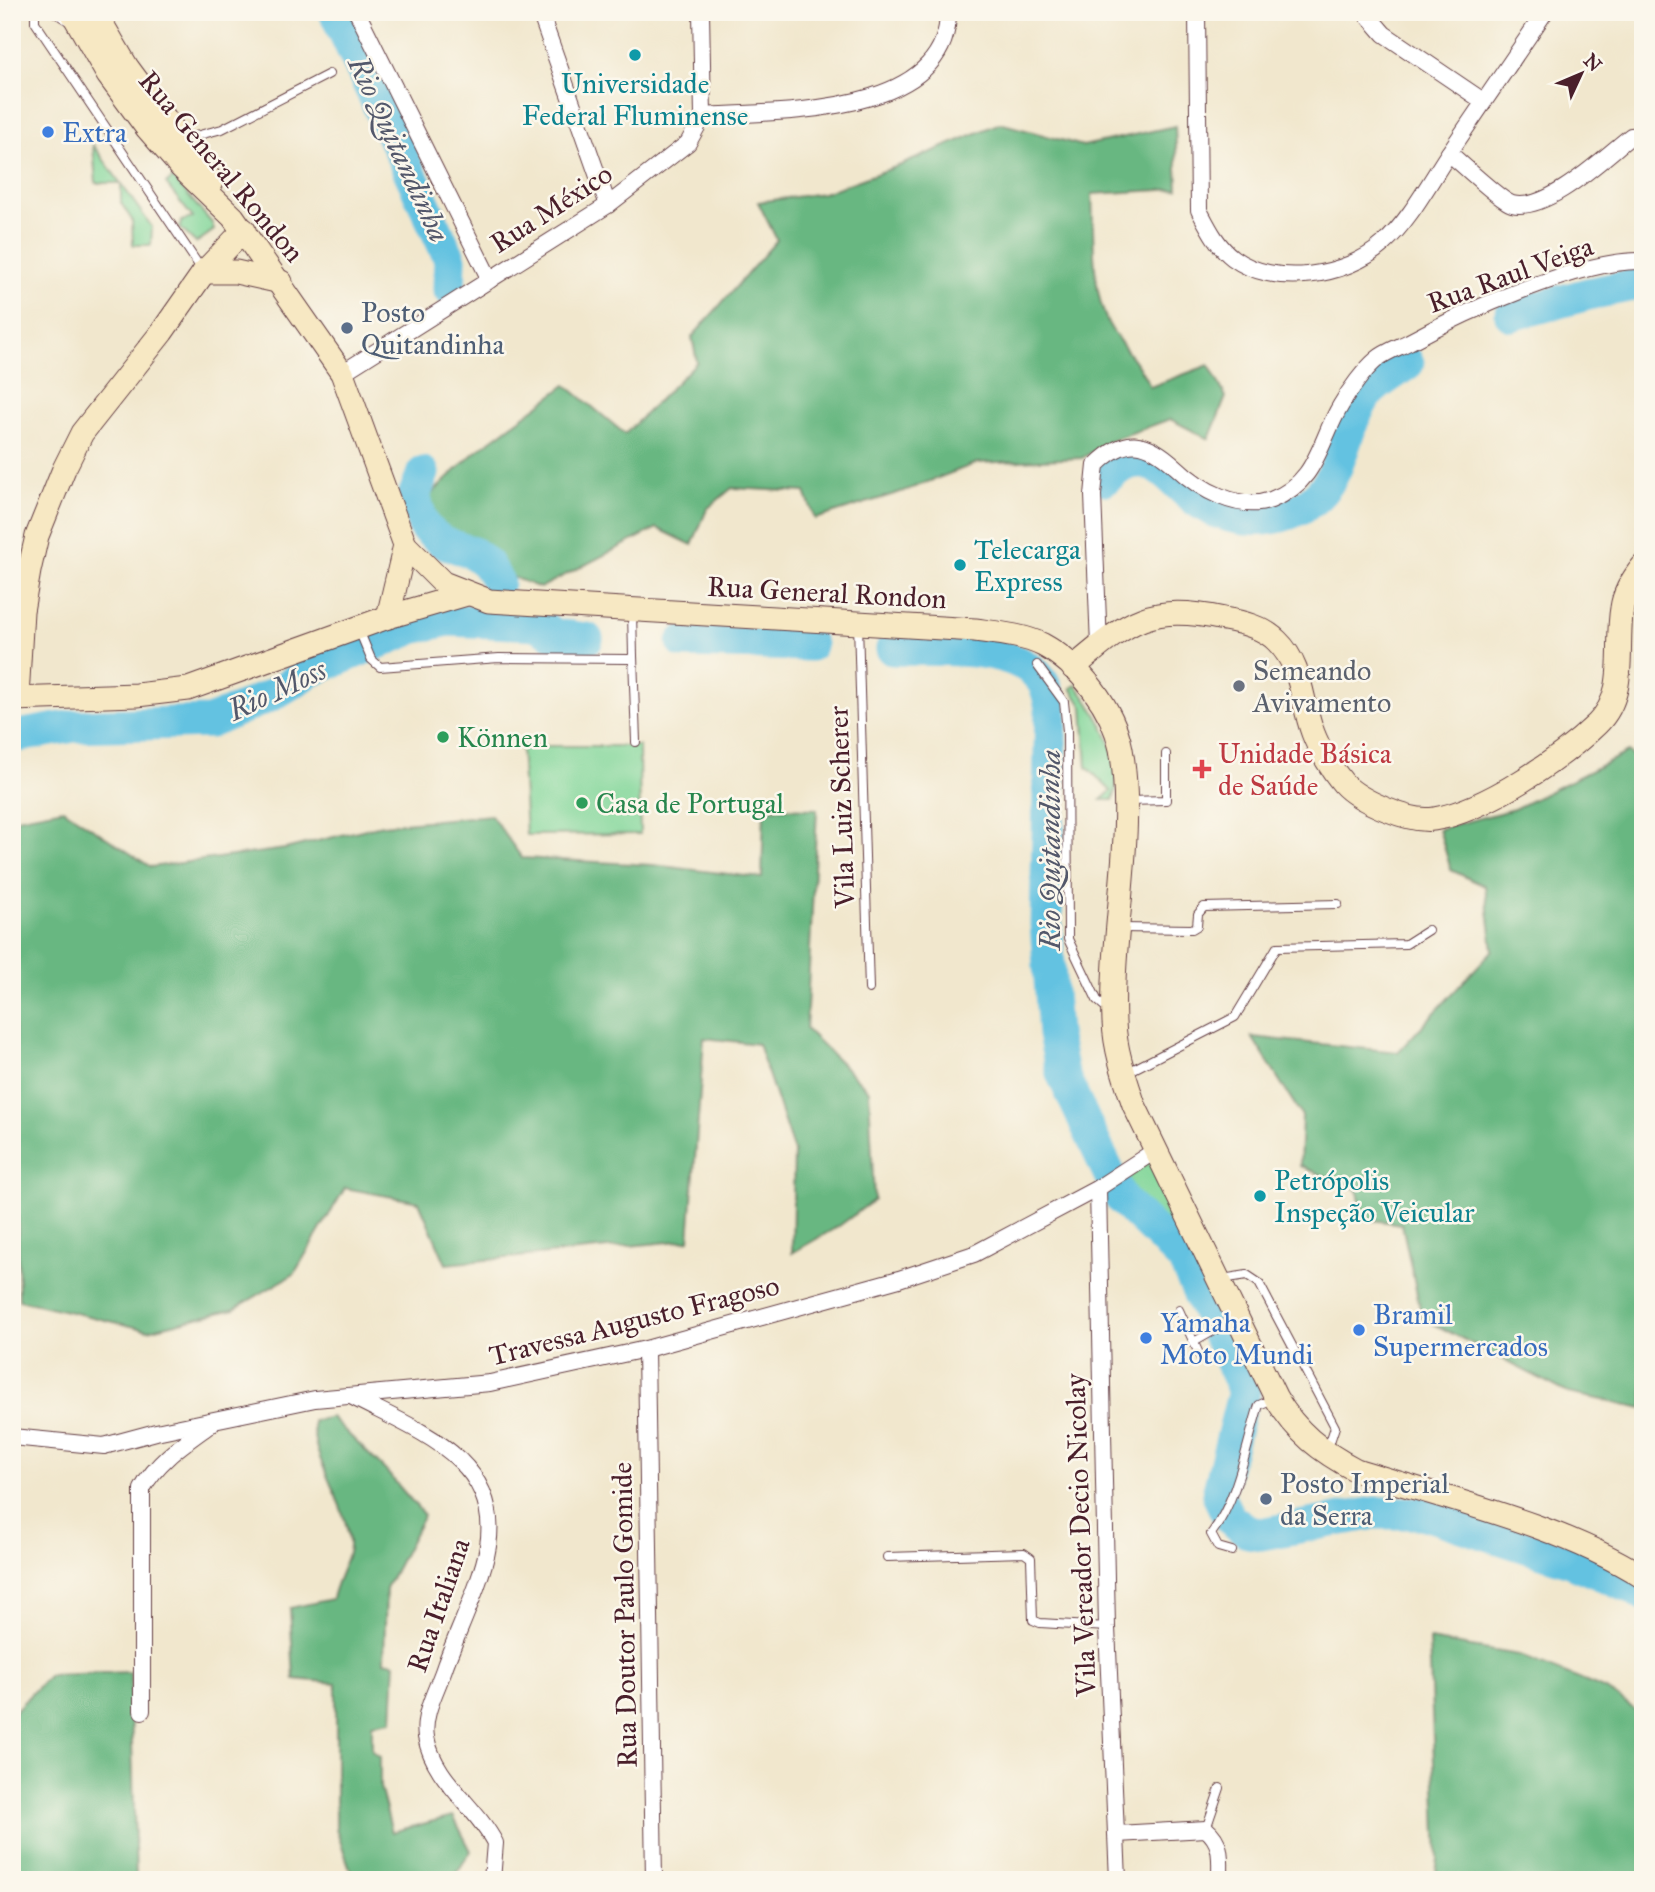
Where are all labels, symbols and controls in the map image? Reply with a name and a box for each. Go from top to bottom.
north arrow [1546,38,1616,108]
marker: Universidade Federal Fluminense [627,47,643,63]
text: N [1579,49,1607,76]
water label: Rio Quitandinha [340,50,458,248]
street label: Rua General Rondon [131,63,312,269]
place label: Universidade Federal Fluminense [522,66,748,133]
place label: Extra [62,115,127,150]
marker: Extra [40,124,56,140]
street label: Rua México [484,156,619,261]
street label: Rua Raul Veiga [1422,228,1598,321]
place label: Posto Quitandinha [361,295,505,362]
marker: Posto Quitandinha [339,320,355,336]
place label: Telecarga Express [974,532,1081,599]
marker: Telecarga Express [952,557,968,573]
street label: Rua General Rondon [706,569,948,616]
water label: Rio Moss [221,651,333,729]
place label: Semeando Avivamento [1252,653,1391,720]
marker: Semeando Avivamento [1231,678,1247,694]
street label: Vila Luiz Scherer [820,705,863,910]
place label: Können [457,720,548,755]
marker: Können [435,729,451,745]
place label: Unidade Básica de Saúde [1218,736,1392,803]
water label: Rio Quitandinha [1032,750,1068,951]
marker: Unidade Básica de Saúde [1192,759,1212,779]
place label: Casa de Portugal [596,786,785,821]
marker: Casa de Portugal [574,795,590,811]
place label: Petrópolis Inspeção Veicular [1274,1163,1475,1230]
marker: Petrópolis Inspeção Veicular [1252,1188,1268,1204]
street label: Travessa Augusto Fragoso [485,1267,783,1373]
place label: Bramil Supermercados [1373,1297,1548,1364]
place label: Yamaha Moto Mundi [1160,1305,1314,1372]
marker: Bramil Supermercados [1351,1322,1367,1338]
marker: Yamaha Moto Mundi [1138,1330,1154,1346]
street label: Vila Vereador Decio Nicolay [1057,1372,1104,1698]
street label: Rua Doutor Paulo Gomide [604,1462,645,1768]
place label: Posto Imperial da Serra [1280,1466,1449,1533]
marker: Posto Imperial da Serra [1258,1491,1274,1507]
street label: Rua Italiana [399,1533,478,1677]

